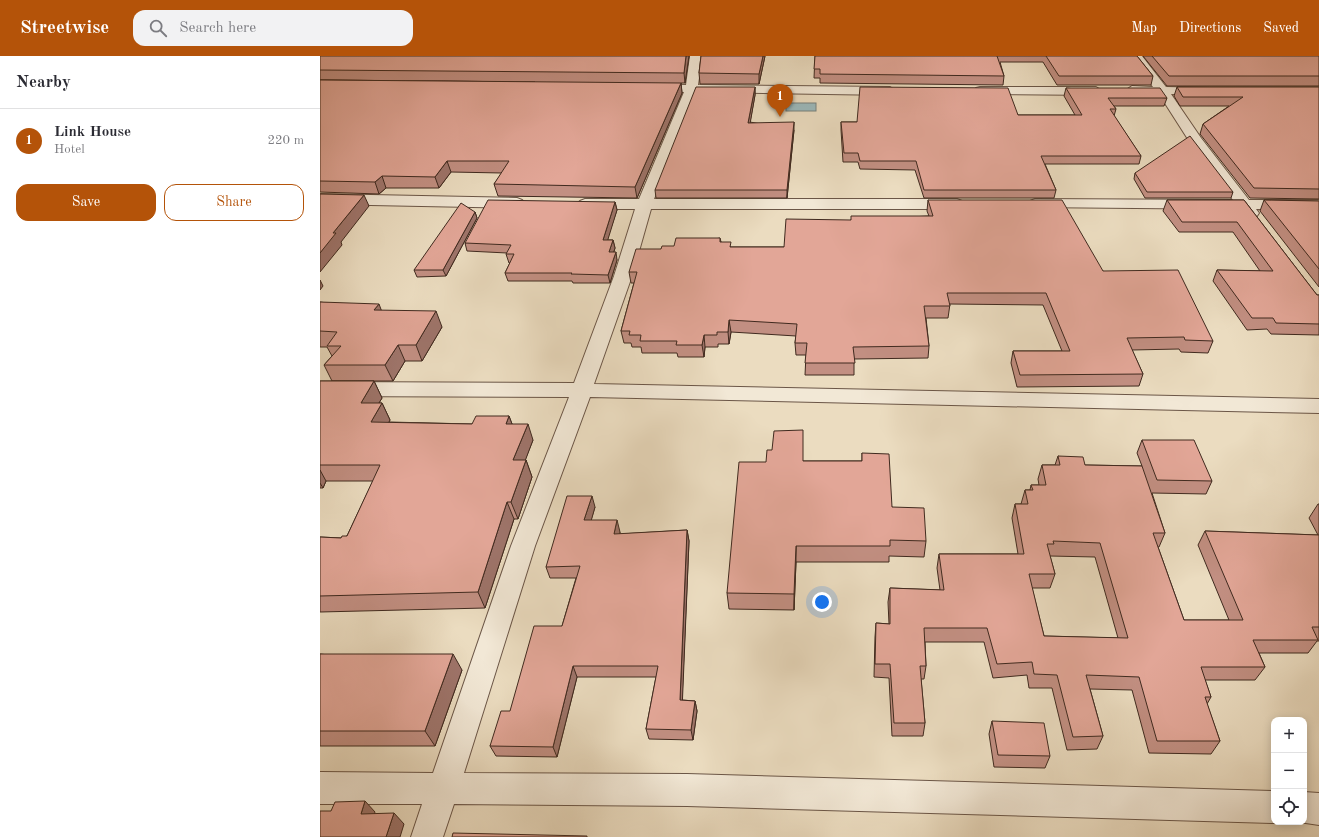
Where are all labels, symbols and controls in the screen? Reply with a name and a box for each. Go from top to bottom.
search box [133,10,413,46]
icon: search [147,17,169,39]
text: Streetwise [20,19,109,38]
text: Search here [179,21,256,36]
text: Map [1131,21,1157,35]
text: Directions [1179,21,1241,35]
text: Saved [1263,21,1299,35]
text: Nearby [16,74,71,91]
pin: 1 [767,84,793,117]
text: Link House [54,125,131,140]
text: 1 [25,134,33,147]
text: 220 m [267,134,304,147]
text: Hotel [54,143,85,156]
button: Save [16,184,156,221]
button: Share [164,184,304,221]
your location [812,592,832,612]
map controls [1271,717,1307,825]
button: + [1271,717,1307,753]
button: − [1271,753,1307,789]
button: locate [1271,789,1307,825]

